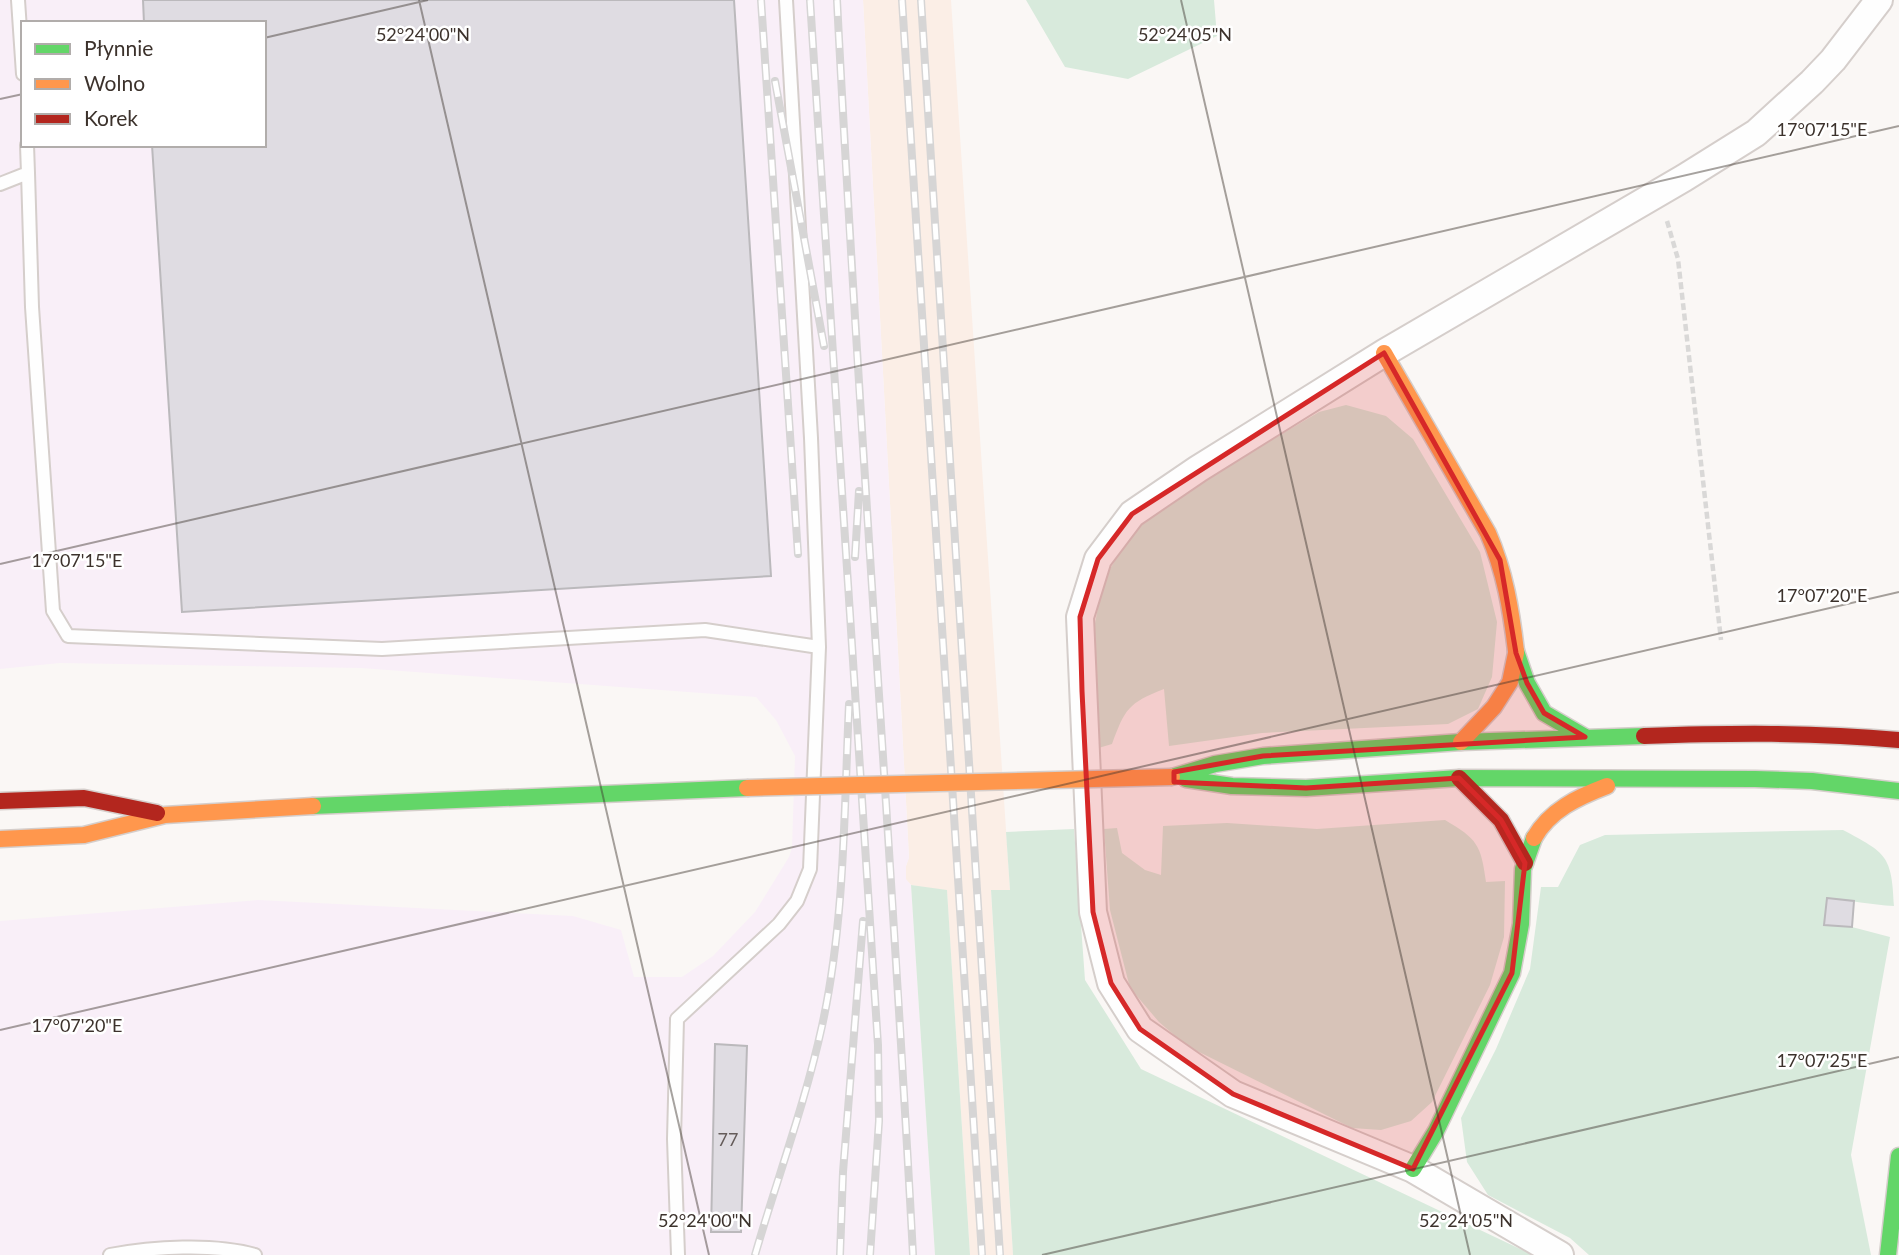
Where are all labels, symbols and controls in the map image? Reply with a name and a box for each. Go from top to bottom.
legend [21,21,266,147]
text: 52°24'00"N [376,23,470,45]
text: 52°24'05"N [1138,23,1232,45]
text: Płynnie [84,35,153,60]
text: Wolno [84,70,145,95]
text: Korek [84,105,138,130]
text: 17°07'15"E [1777,118,1867,140]
text: 17°07'15"E [32,549,122,571]
text: 17°07'20"E [1777,584,1867,606]
text: 17°07'20"E [32,1014,122,1036]
text: 17°07'25"E [1777,1049,1867,1071]
house number: 77 [718,1128,738,1150]
text: 52°24'00"N [658,1209,752,1231]
text: 52°24'05"N [1419,1209,1513,1231]

